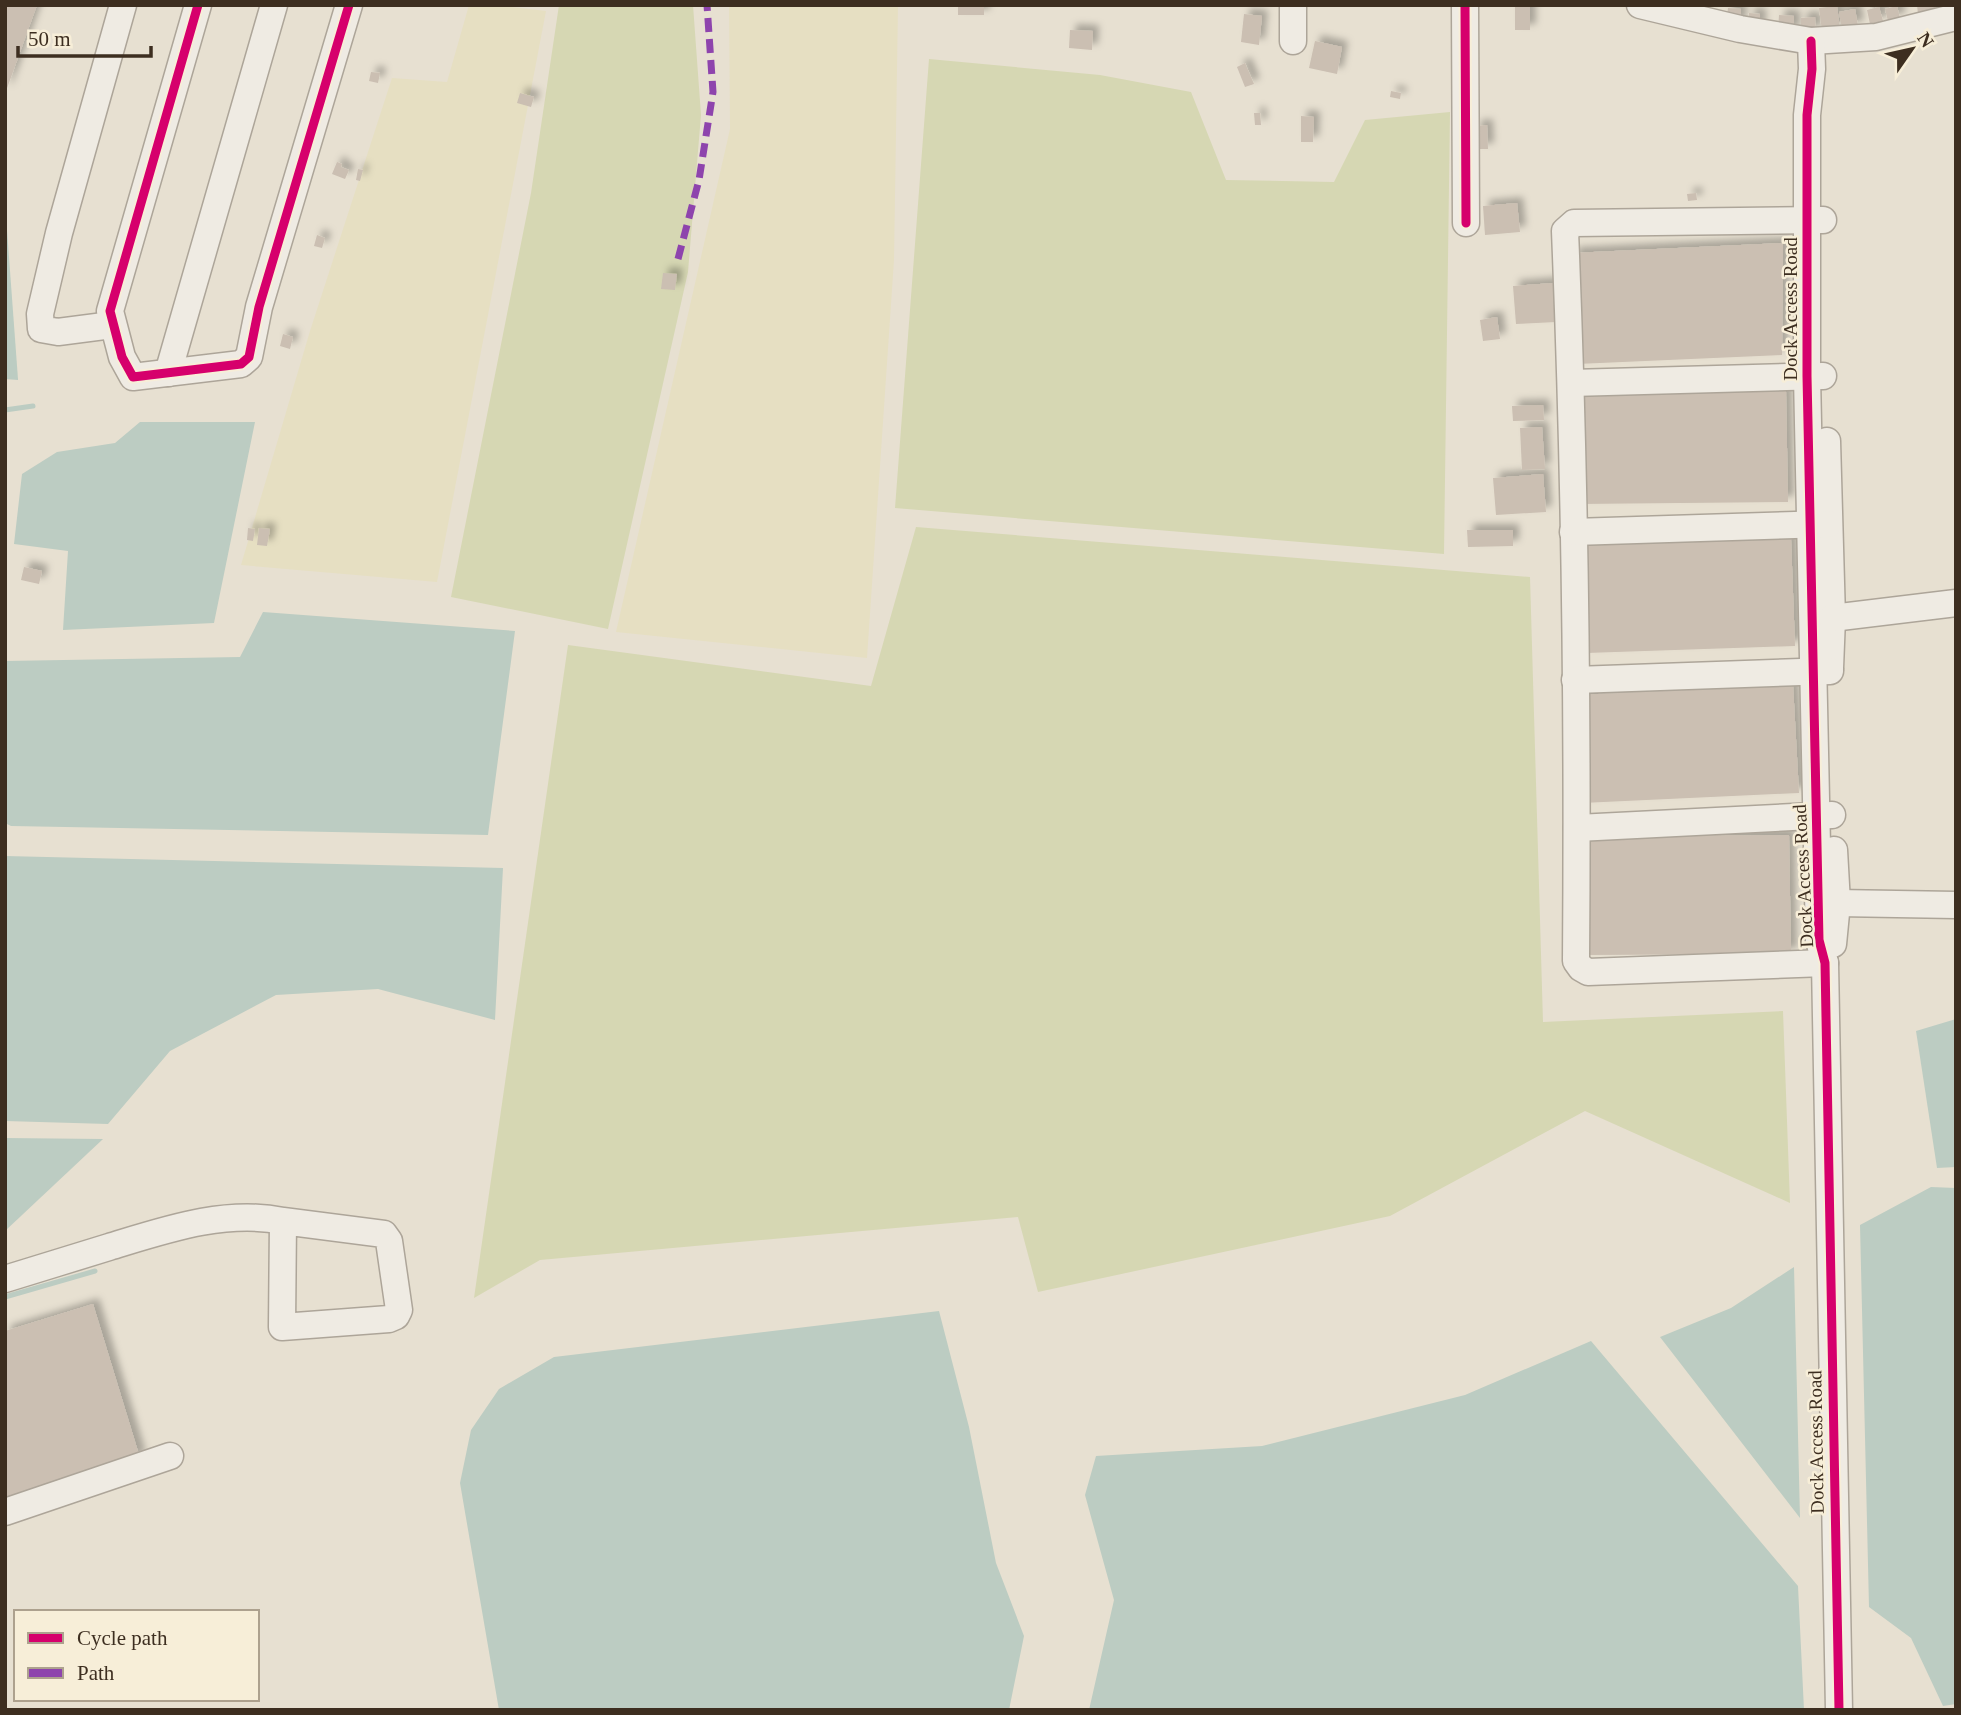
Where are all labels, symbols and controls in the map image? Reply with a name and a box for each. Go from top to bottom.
scale bar [18,14,150,58]
north arrow [1877,14,1947,84]
text: 50 m [28,27,71,51]
text: N [1913,28,1938,52]
street label: Dock Access Road [1780,237,1801,381]
street label: Dock Access Road [1789,803,1817,948]
street label: Dock Access Road [1804,1370,1828,1514]
legend [14,1610,259,1701]
text: Cycle path [77,1626,168,1650]
text: Path [77,1661,115,1685]

